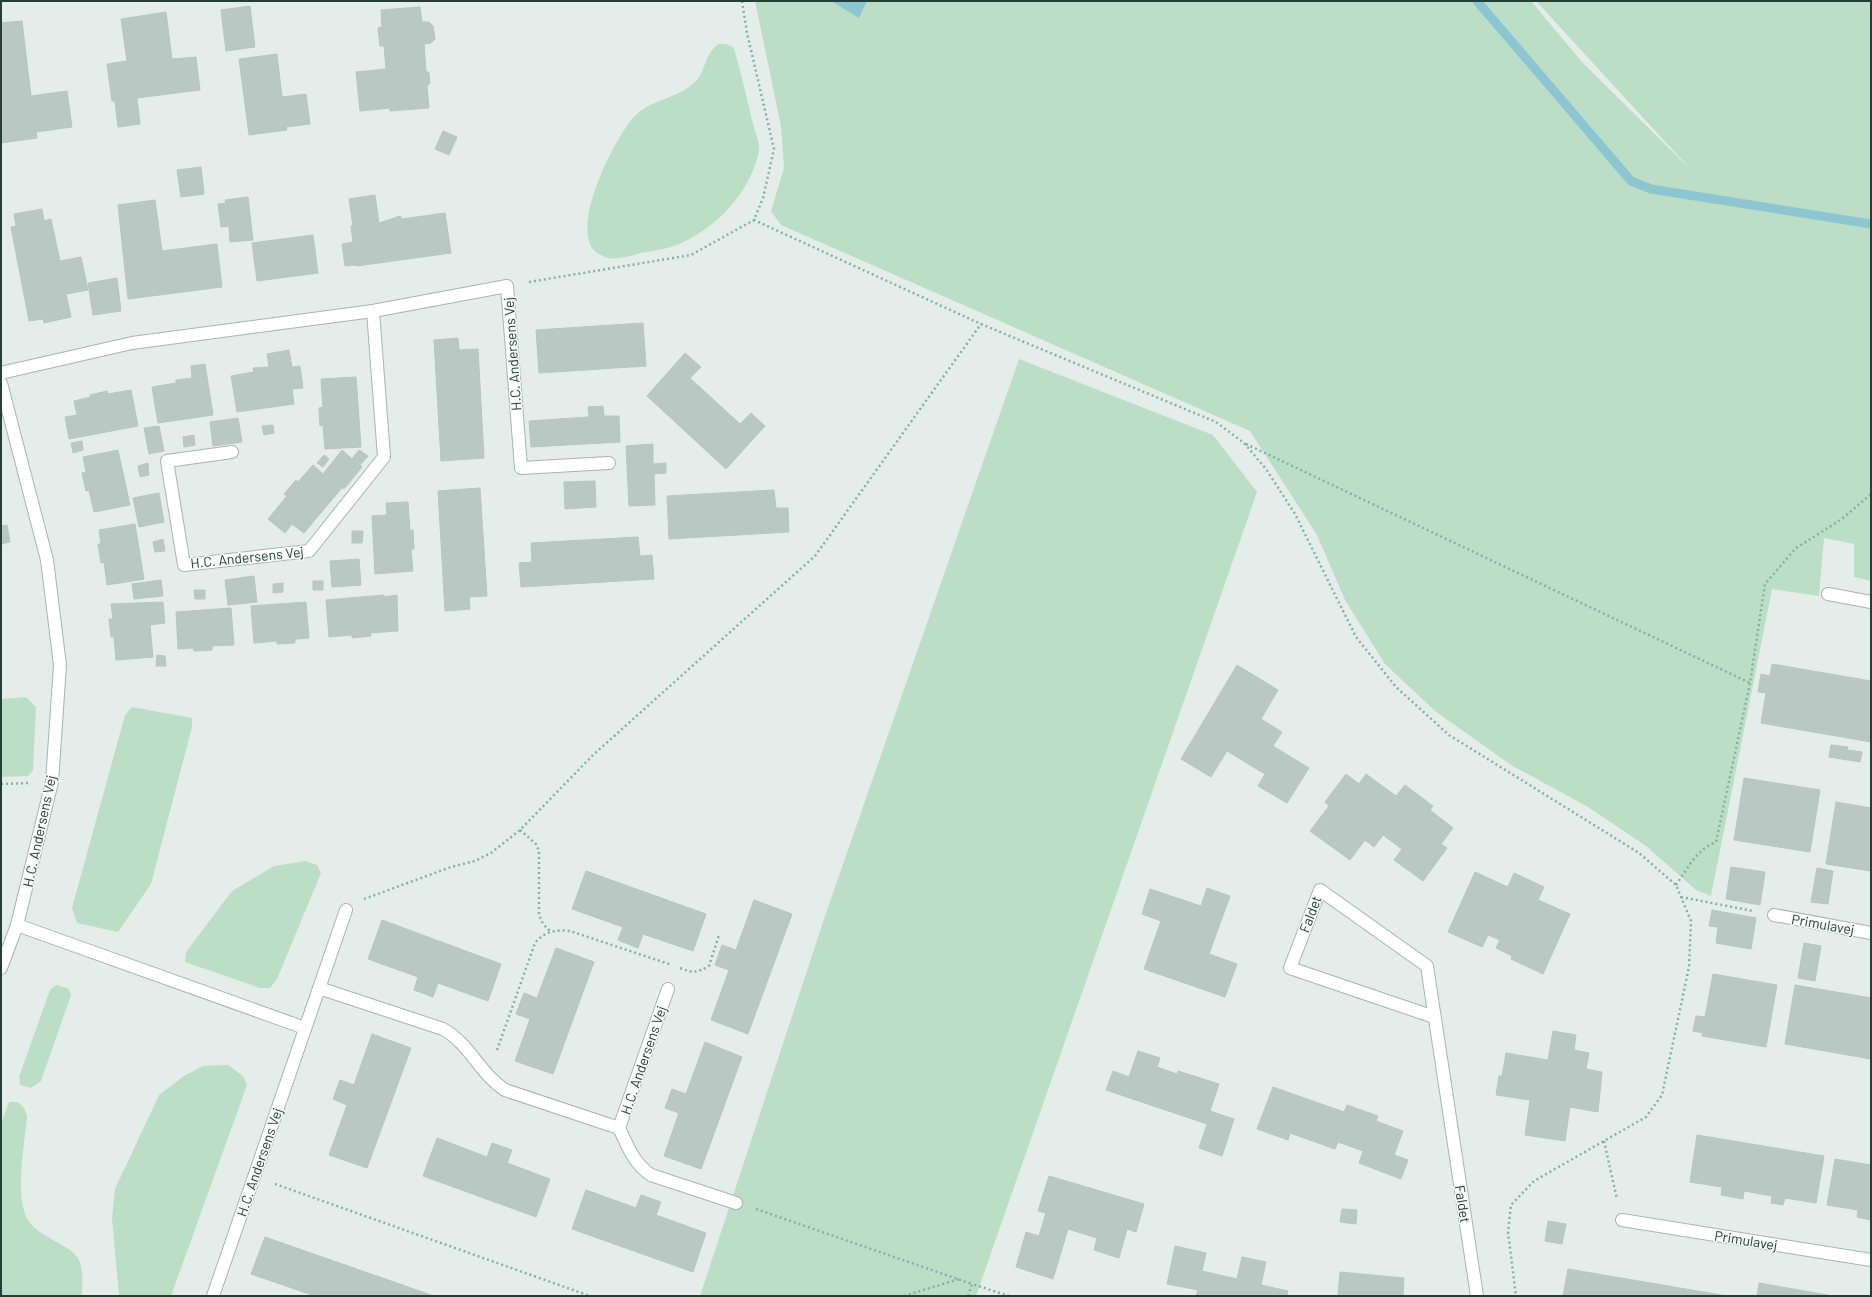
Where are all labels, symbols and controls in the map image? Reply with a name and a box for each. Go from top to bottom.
street label: H.C. Andersens Vej [500,297,524,411]
street label: H.C. Andersens Vej [189,543,305,571]
street label: H.C. Andersens Vej [19,773,59,889]
street label: Faldet [1295,893,1325,935]
street label: Primulavej [1790,910,1856,938]
street label: H.C. Andersens Vej [616,1003,670,1117]
street label: H.C. Andersens Vej [232,1105,286,1219]
street label: Faldet [1452,1184,1474,1224]
street label: Primulavej [1713,1227,1779,1253]

